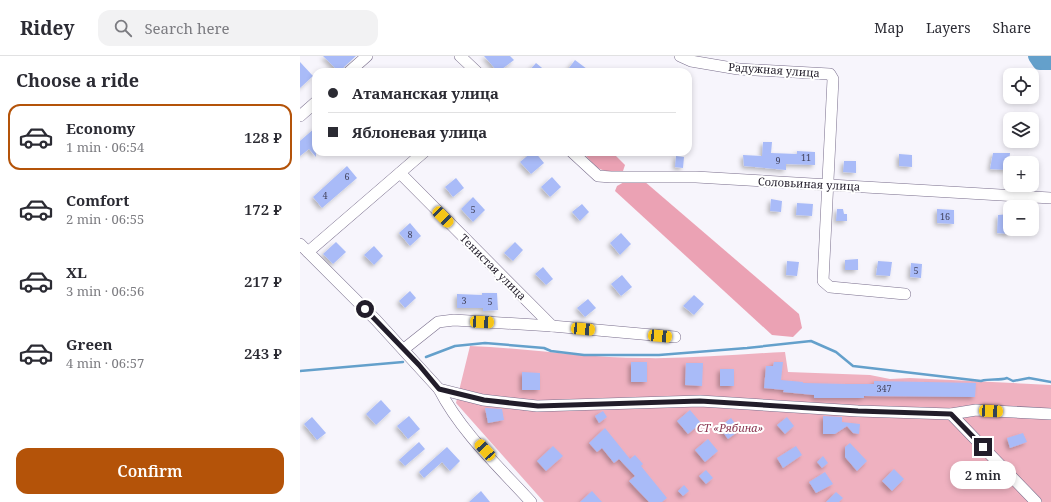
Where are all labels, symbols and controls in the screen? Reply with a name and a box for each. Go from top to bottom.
search box [98,10,378,46]
text: Ridey [20,15,74,41]
icon: search [112,17,134,39]
text: Search here [144,18,230,38]
text: Map [874,18,904,37]
text: Layers [926,18,971,37]
text: Share [993,18,1031,37]
street label: Радужная улица [728,59,820,80]
text: Choose a ride [16,68,139,92]
map controls [1003,68,1039,236]
button: locate [1003,68,1039,104]
text: Атаманская улица [352,83,499,103]
button: layers [1003,112,1039,148]
text: Economy [66,118,135,138]
icon: car [18,119,54,155]
text: Яблоневая улица [352,122,487,142]
text: 128 ₽ [244,127,282,147]
text: 1 min · 06:54 [66,138,144,156]
house number: 11 [801,151,811,164]
house number: 9 [775,154,781,167]
button: + [1003,156,1039,192]
house number: 6 [344,170,350,183]
street label: Соловьиная улица [758,173,861,194]
house number: 4 [322,189,328,202]
text: Comfort [66,190,129,210]
icon: car [18,191,54,227]
text: 172 ₽ [244,199,282,219]
button: − [1003,200,1039,236]
house number: 5 [470,203,476,216]
car [430,204,456,230]
text: 2 min · 06:55 [66,210,144,228]
house number: 16 [940,210,950,223]
house number: 8 [407,228,413,241]
street label: Тенистая улица [457,230,530,303]
text: XL [66,262,87,282]
icon: car [18,263,54,299]
house number: 5 [913,264,919,277]
text: 217 ₽ [244,271,282,291]
text: 3 min · 06:56 [66,282,144,300]
house number: 3 [461,294,467,307]
house number: 5 [487,295,493,308]
route start [356,300,374,318]
car [470,315,494,329]
car [571,322,595,336]
car [648,329,672,343]
text: Green [66,334,113,354]
icon: car [18,335,54,371]
text: 243 ₽ [244,343,282,363]
text: 4 min · 06:57 [66,354,144,372]
house number: 347 [876,382,892,395]
car [979,404,1003,418]
park label: СТ «Рябина» [697,420,763,435]
car [473,437,497,463]
route end [974,438,992,456]
button: Confirm [16,448,284,494]
callout: 2 min [950,461,1016,489]
text: 2 min [965,466,1001,484]

